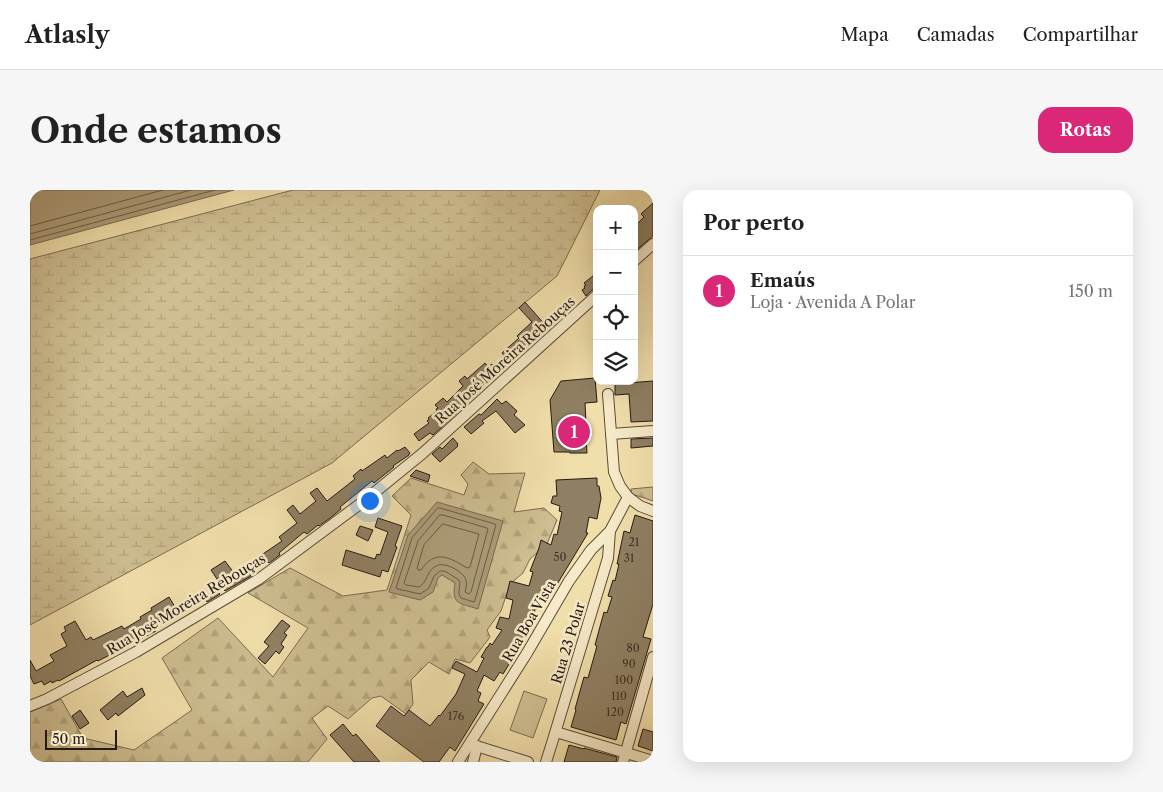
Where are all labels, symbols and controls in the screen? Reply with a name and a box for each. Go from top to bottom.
text: Atlasly [25,20,109,49]
text: Mapa [841,24,889,46]
text: Camadas [917,24,995,46]
text: Compartilhar [1023,24,1138,46]
button: Rotas [1038,107,1133,153]
text: Onde estamos [30,109,282,152]
map controls [593,205,638,385]
button: + [593,205,638,250]
text: Por perto [703,210,804,235]
button: − [593,250,638,295]
text: Emaús [750,269,815,292]
text: 1 [715,281,723,301]
text: 150 m [1068,281,1113,301]
street label: Rua José Moreira Rebouças [431,292,579,428]
text: Loja · Avenida A Polar [750,292,915,312]
button: locate [593,295,638,340]
button: layers [593,340,638,385]
pin: 1 [558,413,590,451]
your location [357,488,383,514]
house number: 21 [629,535,640,549]
street label: Rua José Moreira Rebouças [103,549,269,659]
house number: 50 [554,550,566,564]
house number: 31 [624,551,635,565]
street label: Rua Boa Vista [498,576,560,665]
street label: Rua 23 Polar [547,600,589,686]
house number: 80 [626,641,640,655]
house number: 90 [622,657,636,671]
house number: 100 [615,673,633,687]
house number: 110 [611,689,627,703]
house number: 120 [606,705,624,719]
house number: 176 [448,709,465,723]
scale bar [45,727,118,750]
text: 50 m [52,730,85,748]

